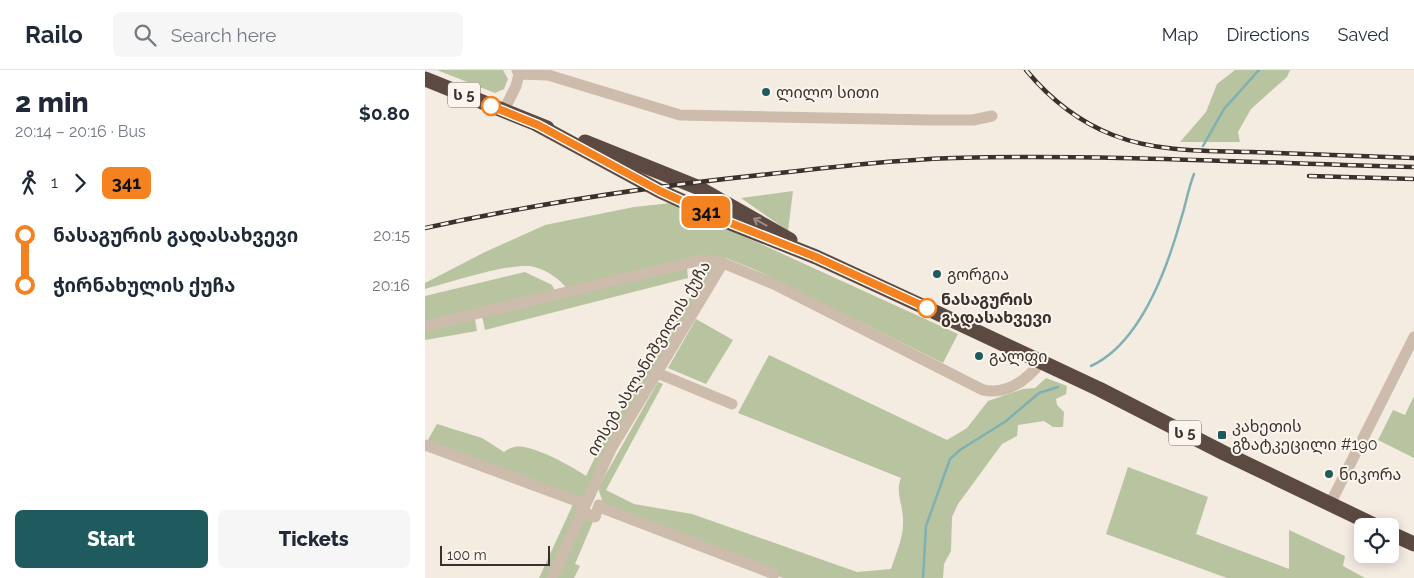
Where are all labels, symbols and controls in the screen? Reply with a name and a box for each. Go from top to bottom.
search box [113,12,463,57]
text: Railo [25,20,83,49]
icon: search [131,21,159,49]
text: Search here [171,24,276,46]
text: Map [1162,24,1198,45]
text: Directions [1226,24,1310,45]
text: Saved [1338,24,1389,45]
road number: ს 5 [448,82,480,108]
place label: ლილო სითი [776,83,879,103]
text: 2 min [15,86,89,119]
marker: ლილო სითი [760,86,772,98]
unlabelled marker [481,96,501,116]
text: $0.80 [359,102,410,124]
text: 20:14 – 20:16 · Bus [15,122,146,141]
icon: walk [15,169,43,197]
icon: forward [66,169,94,197]
text: 341 [112,172,141,193]
text: 1 [51,173,58,192]
line badge: 341 [677,196,735,228]
text: 341 [691,201,721,222]
one-way arrow [753,216,768,226]
text: ნასაგურის გადასახვევი [53,224,298,246]
text: 20:15 [373,226,410,245]
street label: იოსებ ასლანიშვილის ქუჩა [583,258,715,459]
place label: გორგია [947,265,1009,284]
marker: გორგია [931,268,943,280]
text: ჭირნახულის ქუჩა [53,274,235,296]
text: 20:16 [372,276,410,295]
place label: ნასაგურის გადასახვევი [941,290,1052,328]
marker: ნასაგურის გადასახვევი [917,298,937,318]
place label: გალფი [989,347,1047,367]
marker: გალფი [973,350,985,362]
place label: კახეთის გზატკეცილი #190 [1232,417,1378,455]
road number: ს 5 [1169,420,1201,446]
marker: კახეთის გზატკეცილი #190 [1216,429,1228,441]
place label: ნიკორა [1339,465,1401,484]
marker: ნიკორა [1323,468,1335,480]
button: Start [15,510,208,568]
button: Tickets [218,510,410,568]
map controls [1354,518,1399,563]
button: locate [1354,518,1399,563]
scale bar [440,543,550,566]
text: 100 m [447,547,487,563]

